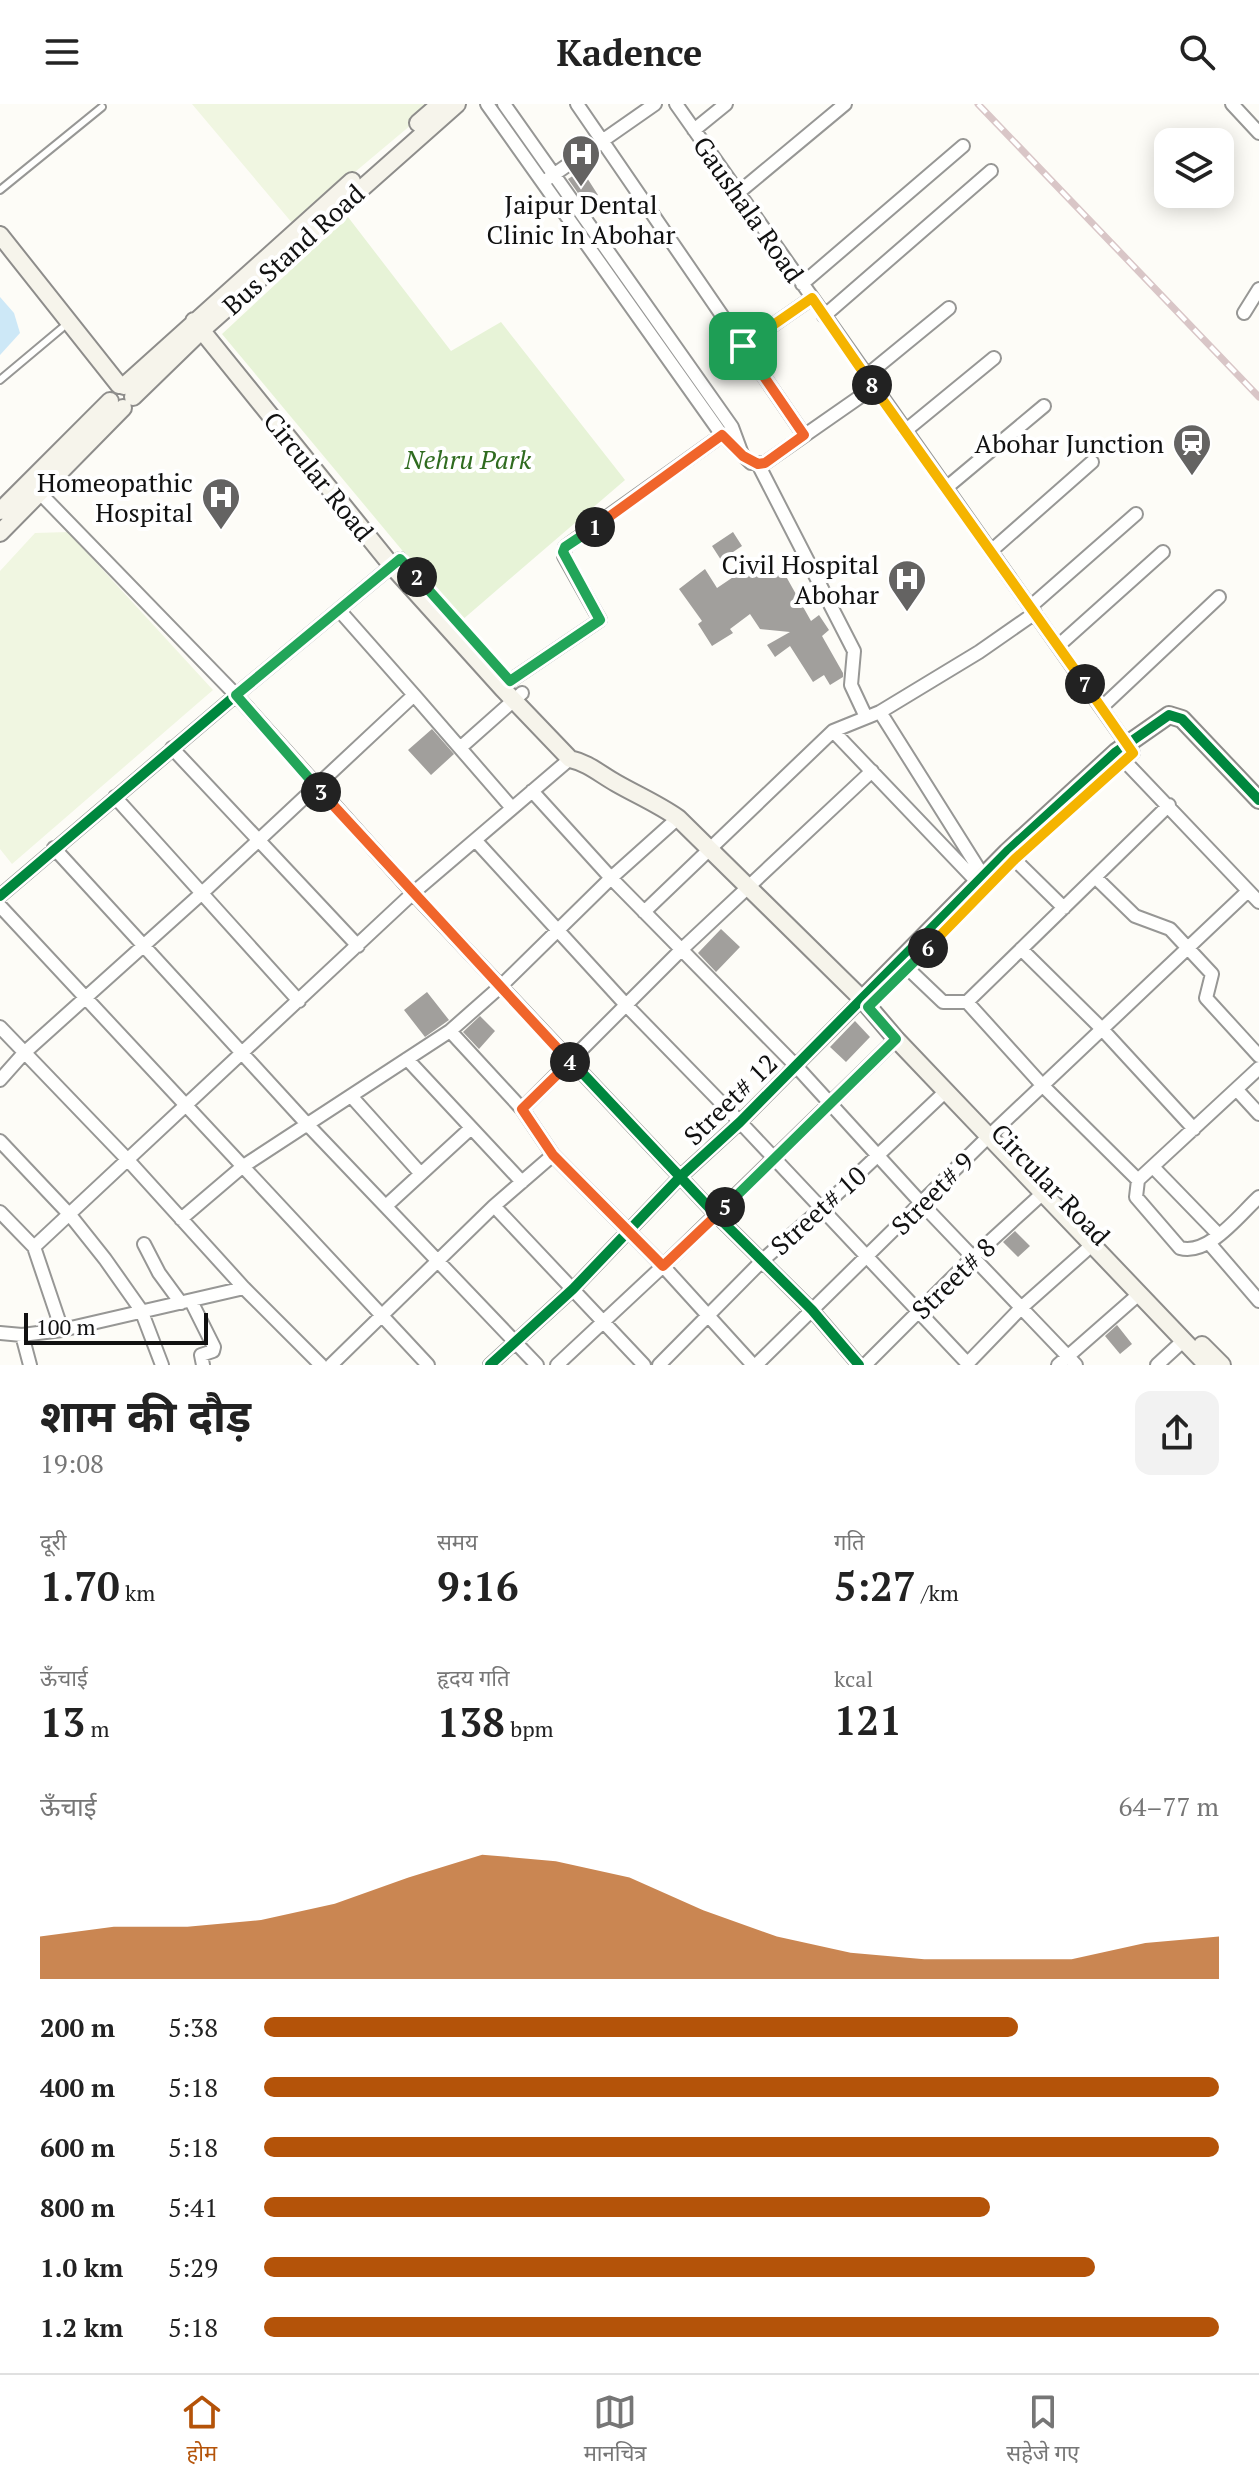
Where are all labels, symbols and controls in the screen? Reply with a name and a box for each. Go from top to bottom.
text: Kadence [557,29,702,76]
icon: menu [40,30,84,74]
icon: search [1175,30,1219,74]
map controls [1154,128,1234,208]
button: layers [1154,128,1234,208]
street label: Gaushala Road [686,129,812,289]
hospital icon: Jaipur Dental Clinic In Abohar [560,133,602,188]
street label: Bus Stand Road [215,176,371,322]
place label: Jaipur Dental Clinic In Abohar [486,187,676,251]
pin [709,312,777,380]
icon: arrive [721,324,765,368]
pin: 8 [852,365,892,405]
text: 8 [866,370,878,399]
street label: Circular Road [256,404,382,548]
station icon: Abohar Junction [1171,422,1213,477]
place label: Abohar Junction [974,426,1164,460]
park label: Nehru Park [404,442,532,476]
place label: Homeopathic Hospital [37,465,193,529]
hospital icon: Homeopathic Hospital [200,476,242,531]
pin: 1 [575,507,615,547]
text: 1 [589,512,601,541]
place label: Civil Hospital Abohar [722,547,879,611]
pin: 2 [397,557,437,597]
hospital icon: Civil Hospital Abohar [886,558,928,613]
text: 2 [411,562,423,591]
pin: 7 [1065,664,1105,704]
text: 7 [1079,669,1091,698]
pin: 3 [301,772,341,812]
text: 3 [315,777,327,806]
pin: 6 [908,928,948,968]
text: 6 [922,933,934,962]
pin: 4 [550,1042,590,1082]
street label: Street# 12 [676,1046,784,1152]
text: 4 [564,1047,576,1076]
street label: Circular Road [984,1116,1118,1252]
street label: Street# 9 [883,1144,981,1242]
street label: Street# 10 [763,1158,873,1262]
pin: 5 [705,1187,745,1227]
text: 5 [719,1192,731,1221]
street label: Street# 8 [904,1230,1002,1326]
scale bar [24,1309,208,1345]
text: 100 m [36,1312,96,1341]
text: शाम की दौड़ [40,1386,251,1445]
button: share [1135,1391,1219,1475]
text: 19:08 [40,1446,104,1480]
text: दूरी [40,1527,66,1556]
text: समय [437,1527,478,1556]
text: गति [834,1527,865,1556]
text: 1.70 [40,1559,120,1612]
text: 9:16 [437,1559,519,1612]
text: 5:27 [834,1559,916,1612]
text: km [120,1578,155,1607]
text: /km [916,1578,959,1607]
text: ऊँचाई [40,1663,88,1692]
text: हृदय गति [437,1663,510,1692]
text: kcal [834,1664,873,1693]
text: 121 [834,1693,902,1746]
text: 13 [40,1695,85,1748]
text: 138 [437,1695,505,1748]
text: m [85,1714,110,1743]
text: bpm [505,1714,554,1743]
text: ऊँचाई [40,1789,96,1823]
text: 64–77 m [1119,1789,1219,1823]
text: 200 m [40,2010,115,2044]
text: 5:38 [168,2010,218,2044]
text: 400 m [40,2070,115,2104]
text: 5:18 [168,2070,218,2104]
text: 600 m [40,2130,115,2164]
text: 5:18 [168,2130,218,2164]
text: 800 m [40,2190,115,2224]
text: 5:41 [168,2190,218,2224]
text: 1.0 km [40,2250,123,2284]
text: 5:29 [168,2250,218,2284]
text: 1.2 km [40,2310,123,2344]
text: 5:18 [168,2310,218,2344]
tab: होम [180,2390,224,2470]
tab: मानचित्र [584,2390,647,2470]
tab: सहेजे गए [1006,2390,1079,2470]

